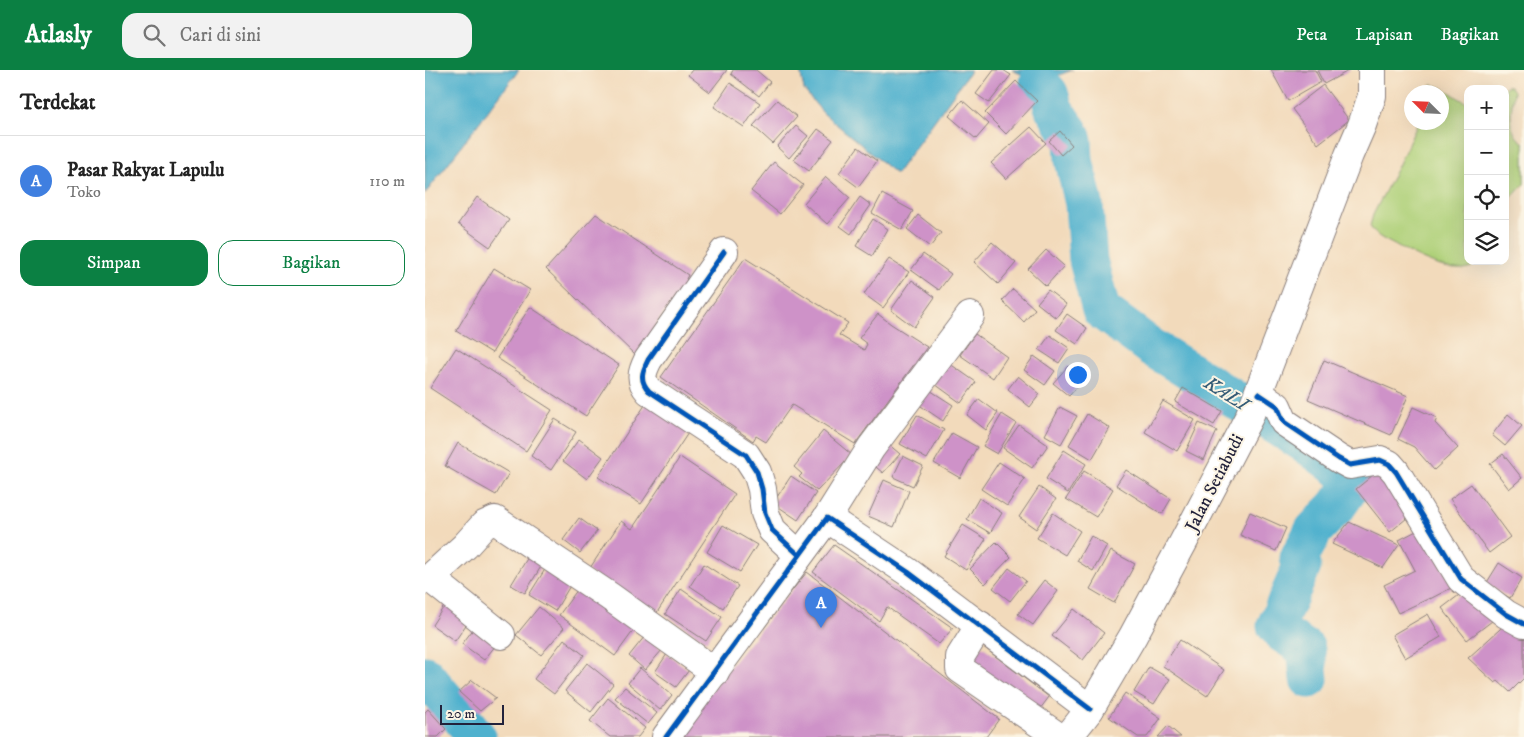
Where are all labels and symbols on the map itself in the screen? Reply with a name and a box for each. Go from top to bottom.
north arrow [1404,85,1449,130]
your location [1065,362,1091,388]
water label: KALI [1199,371,1255,418]
street label: Jalan Setiabudi [1180,431,1249,537]
pin: A [805,587,837,628]
scale bar [440,702,504,725]

